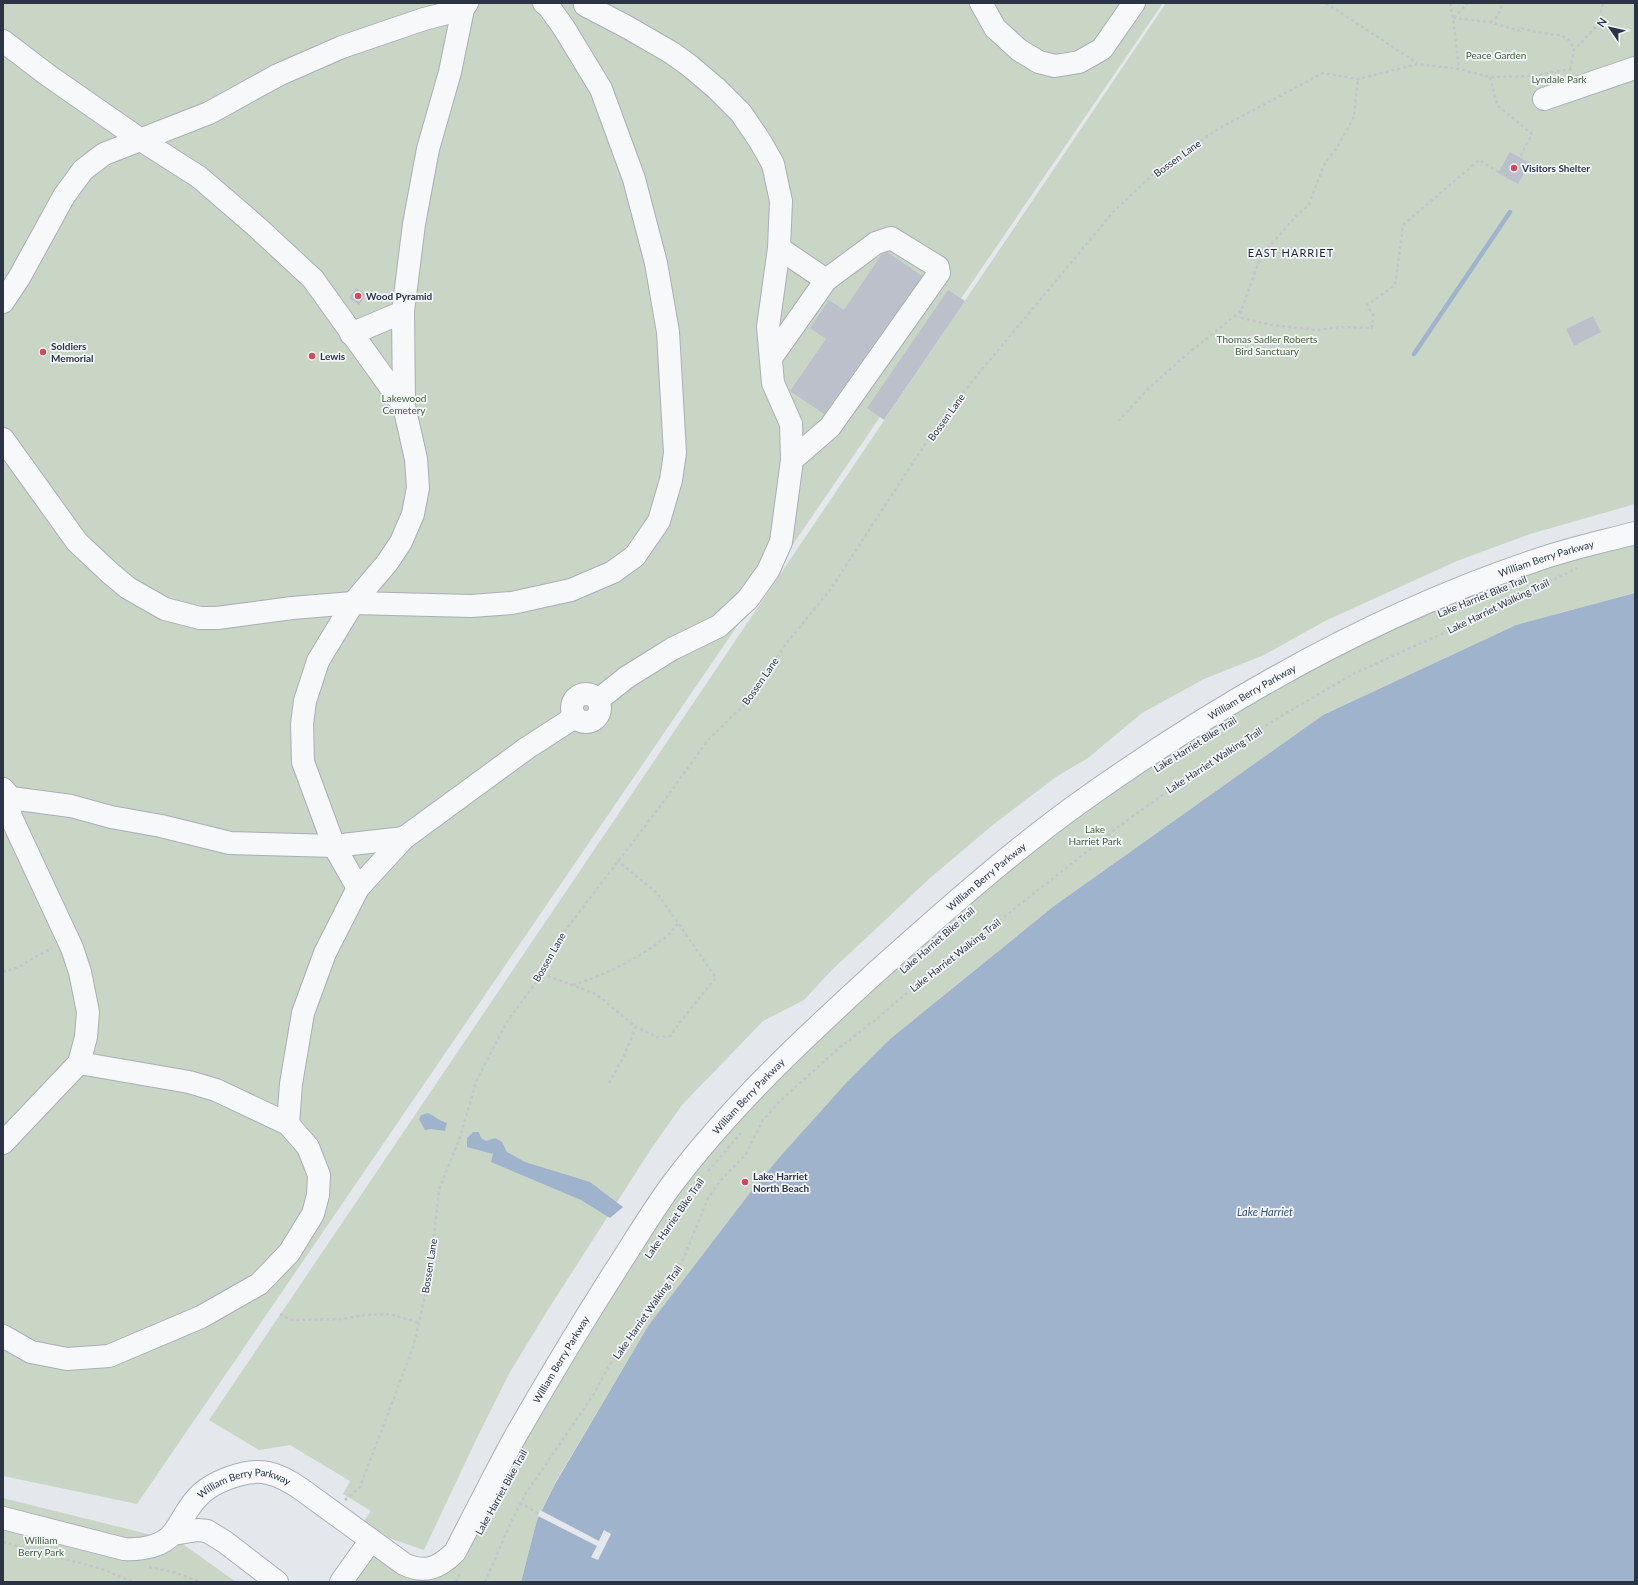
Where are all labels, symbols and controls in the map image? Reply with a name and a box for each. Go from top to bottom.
north arrow [1590,8,1630,48]
text: N [1594,15,1609,29]
park label: Peace Garden [1466,49,1526,61]
park label: Lyndale Park [1531,73,1588,85]
street label: Bossen Lane [1151,137,1203,179]
place label: Visitors Shelter [1521,162,1590,174]
marker: Visitors Shelter [1509,163,1519,173]
district label: EAST HARRIET [1248,246,1334,259]
place label: Wood Pyramid [366,290,433,302]
marker: Wood Pyramid [353,291,363,301]
park label: Thomas Sadler Roberts Bird Sanctuary [1217,333,1317,357]
place label: Soldiers Memorial [51,340,94,364]
marker: Soldiers Memorial [38,347,48,357]
place label: Lewis [320,350,346,362]
marker: Lewis [307,351,317,361]
street label: Bossen Lane [925,391,967,443]
park label: Lakewood Cemetery [382,392,426,416]
street label: William Berry Parkway [1497,537,1596,579]
street label: Lake Harriet Bike Trail [1435,573,1529,619]
street label: Lake Harriet Walking Trail [1445,576,1551,636]
street label: Bossen Lane [739,655,781,707]
street label: William Berry Parkway [1206,661,1298,722]
street label: Lake Harriet Bike Trail [1151,714,1239,774]
street label: Lake Harriet Walking Trail [1164,725,1264,795]
park label: Lake Harriet Park [1068,823,1122,847]
street label: William Berry Parkway [944,839,1029,913]
street label: Lake Harriet Bike Trail [897,904,977,976]
street label: Lake Harriet Walking Trail [907,916,1003,994]
street label: Bossen Lane [530,930,568,984]
street label: William Berry Parkway [710,1055,787,1136]
place label: Lake Harriet North Beach [753,1170,810,1194]
street label: Lake Harriet Bike Trail [642,1175,706,1261]
marker: Lake Harriet North Beach [740,1177,750,1187]
water label: Lake Harriet [1237,1205,1293,1218]
street label: Bossen Lane [419,1238,439,1294]
street label: Lake Harriet Walking Trail [610,1263,684,1361]
street label: William Berry Parkway [530,1313,592,1405]
street label: Lake Harriet Bike Trail [473,1447,529,1537]
street label: William Berry Parkway [195,1466,294,1501]
park label: William Berry Park [18,1534,65,1558]

